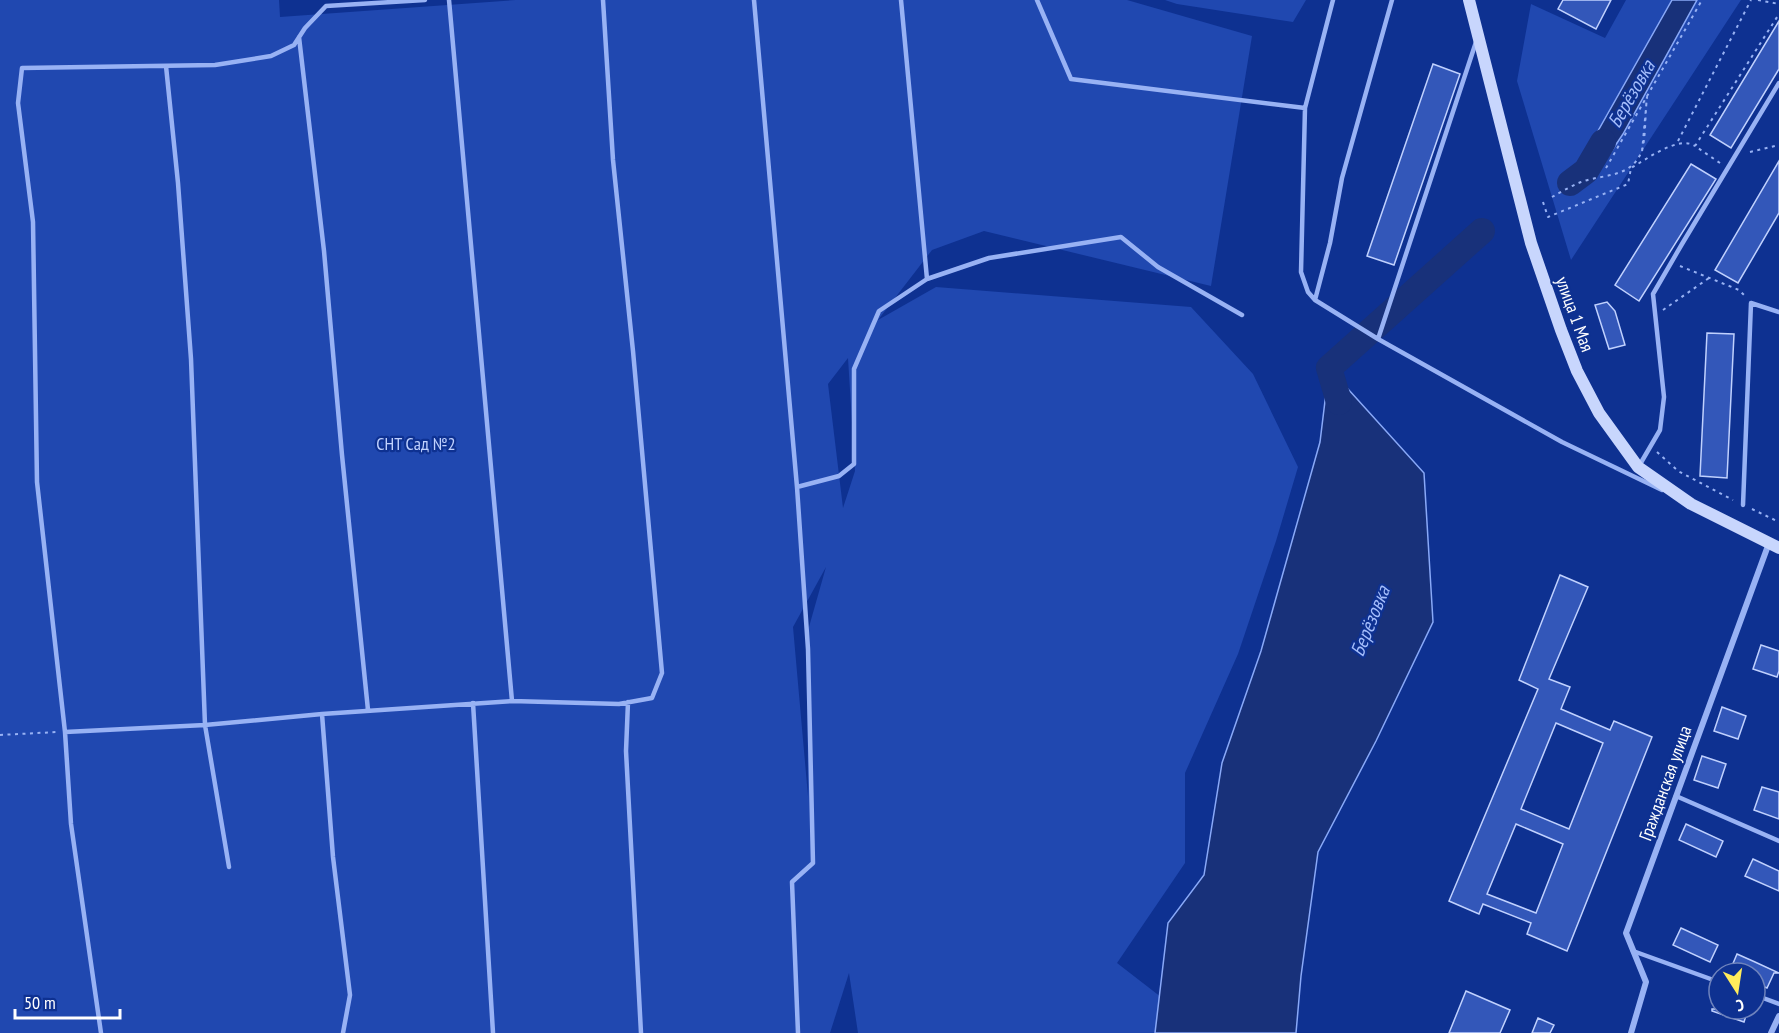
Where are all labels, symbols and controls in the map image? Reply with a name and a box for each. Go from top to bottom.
water label: Берёзовка [1601,55,1661,132]
street label: улица 1 Мая [1551,273,1599,355]
park label: СНТ Сад №2 [376,432,456,455]
water label: Берёзовка [1344,581,1396,660]
street label: Гражданская улица [1634,722,1696,844]
north arrow [1707,961,1767,1021]
scale bar [15,982,120,1020]
text: 50 m [24,991,56,1014]
text: С [1734,995,1746,1016]

